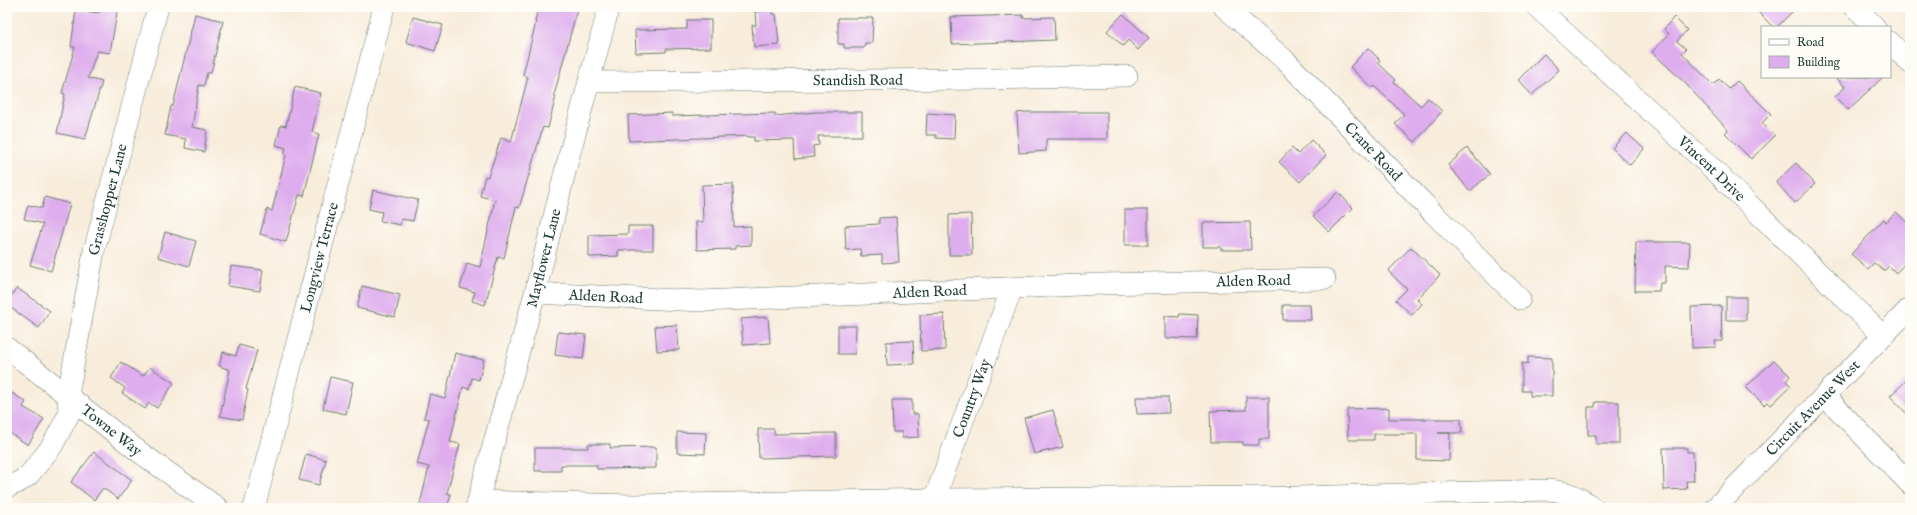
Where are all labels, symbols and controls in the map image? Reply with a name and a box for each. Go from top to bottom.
legend [1761,26,1891,78]
text: Road [1797,35,1825,50]
text: Building [1797,55,1841,70]
street label: Standish Road [813,71,904,90]
street label: Crane Road [1340,118,1407,186]
street label: Vincent Drive [1673,132,1749,206]
street label: Grasshopper Lane [84,142,132,257]
street label: Longview Terrace [296,200,343,315]
street label: Mayflower Lane [522,207,566,310]
street label: Alden Road [1215,271,1292,291]
street label: Alden Road [891,281,968,303]
street label: Alden Road [567,286,644,308]
street label: Country Way [949,356,995,441]
street label: Circuit Avenue West [1762,356,1864,460]
street label: Towne Way [77,401,146,461]

